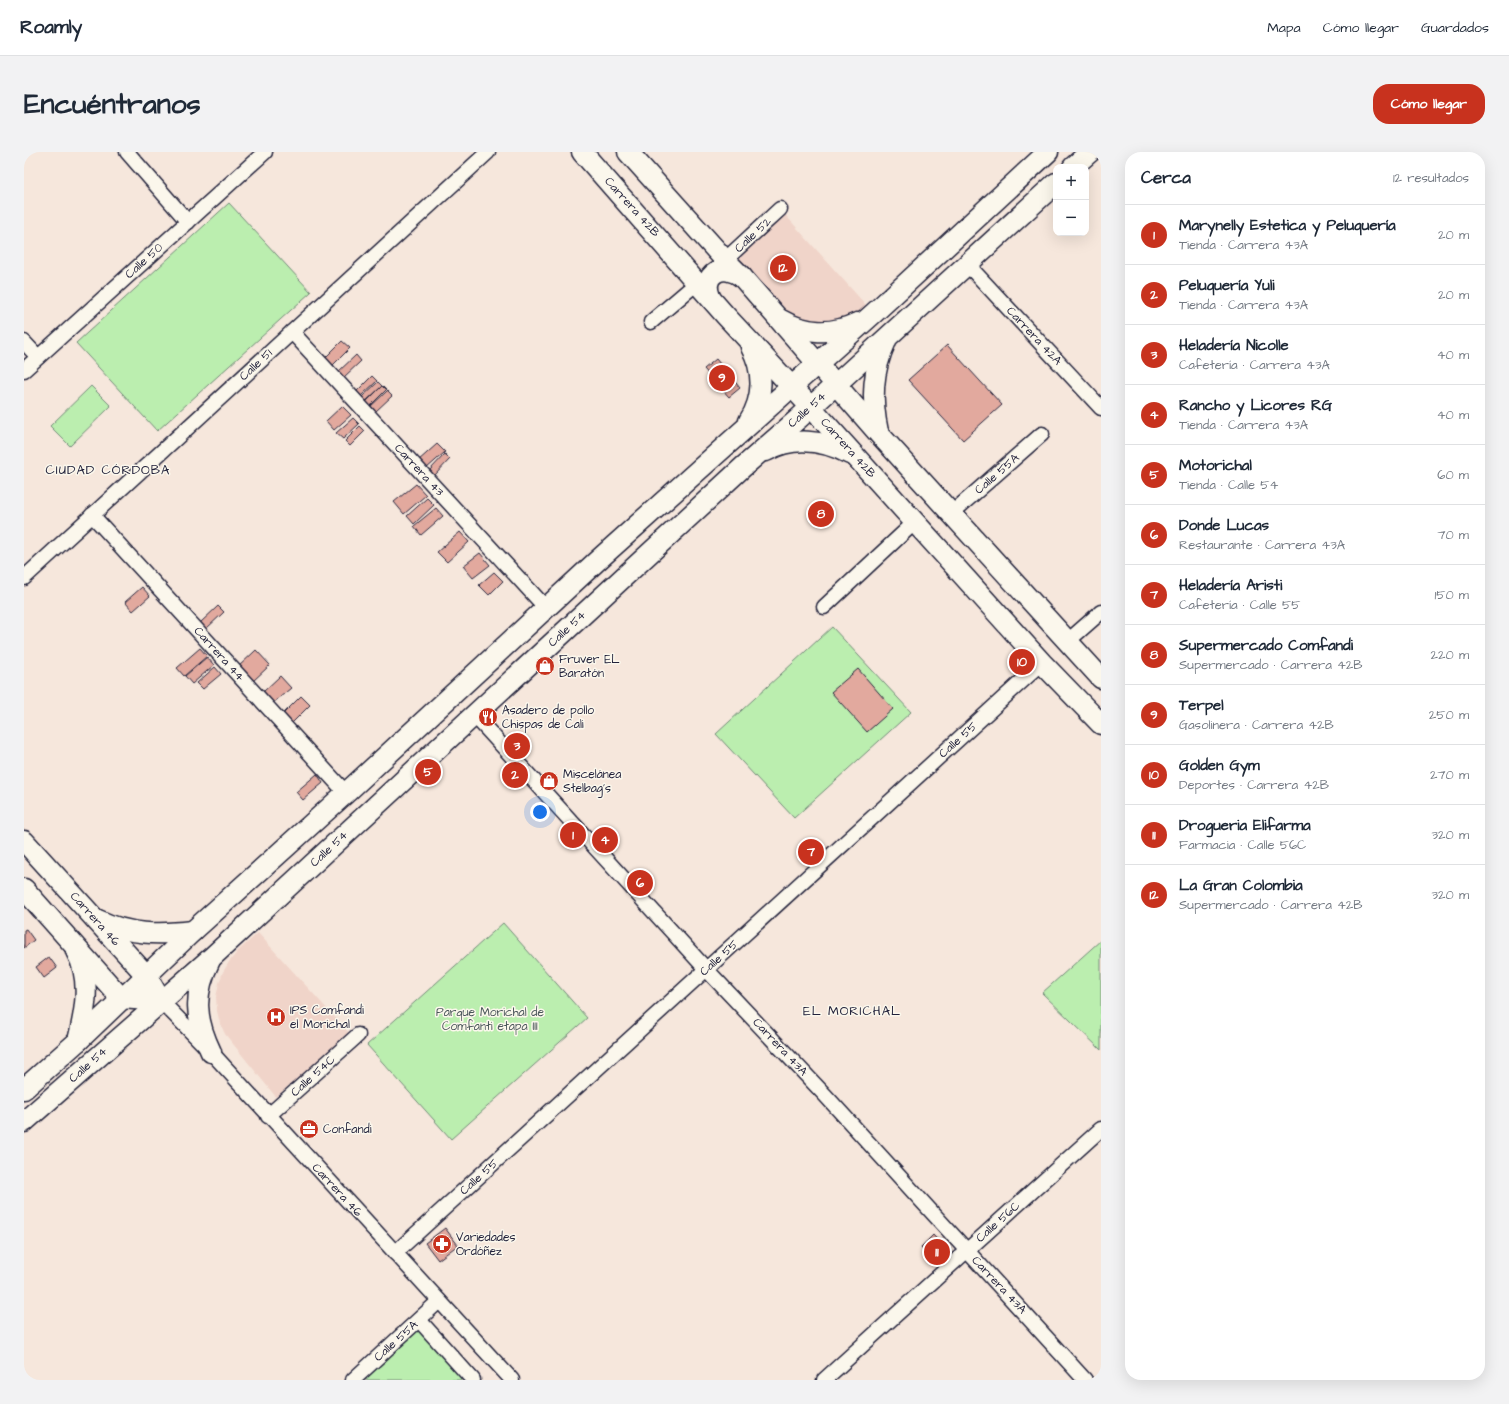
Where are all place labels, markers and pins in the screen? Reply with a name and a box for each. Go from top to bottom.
pin: 12 [770,253,796,283]
pin: 9 [709,363,735,393]
pin: 8 [808,499,834,529]
pin: 10 [1009,647,1035,677]
place label: Fruver EL Baratón [559,651,620,682]
shop icon: Fruver EL Baratón [534,655,556,677]
place label: Asadero de pollo Chispas de Cali [502,702,594,733]
restaurant icon: Asadero de pollo Chispas de Cali [477,706,499,728]
pin: 3 [504,731,530,761]
pin: 5 [415,757,441,787]
pin: 2 [502,760,528,790]
place label: Miscelánea Stelbag's [563,766,621,798]
shop icon: Miscelánea Stelbag's [538,770,560,792]
pin: 1 [560,820,586,850]
pin: 4 [592,825,618,855]
pin: 7 [798,837,824,867]
pin: 6 [627,868,653,898]
place label: IPS Comfandi el Morichal [290,1002,364,1033]
hospital icon: IPS Comfandi el Morichal [265,1006,287,1028]
office icon: Confandi [298,1118,320,1140]
place label: Confandi [323,1121,372,1138]
place label: Variedades Ordóñez [456,1229,515,1260]
pharmacy icon: Variedades Ordóñez [431,1233,453,1255]
pin: 11 [924,1237,950,1267]

